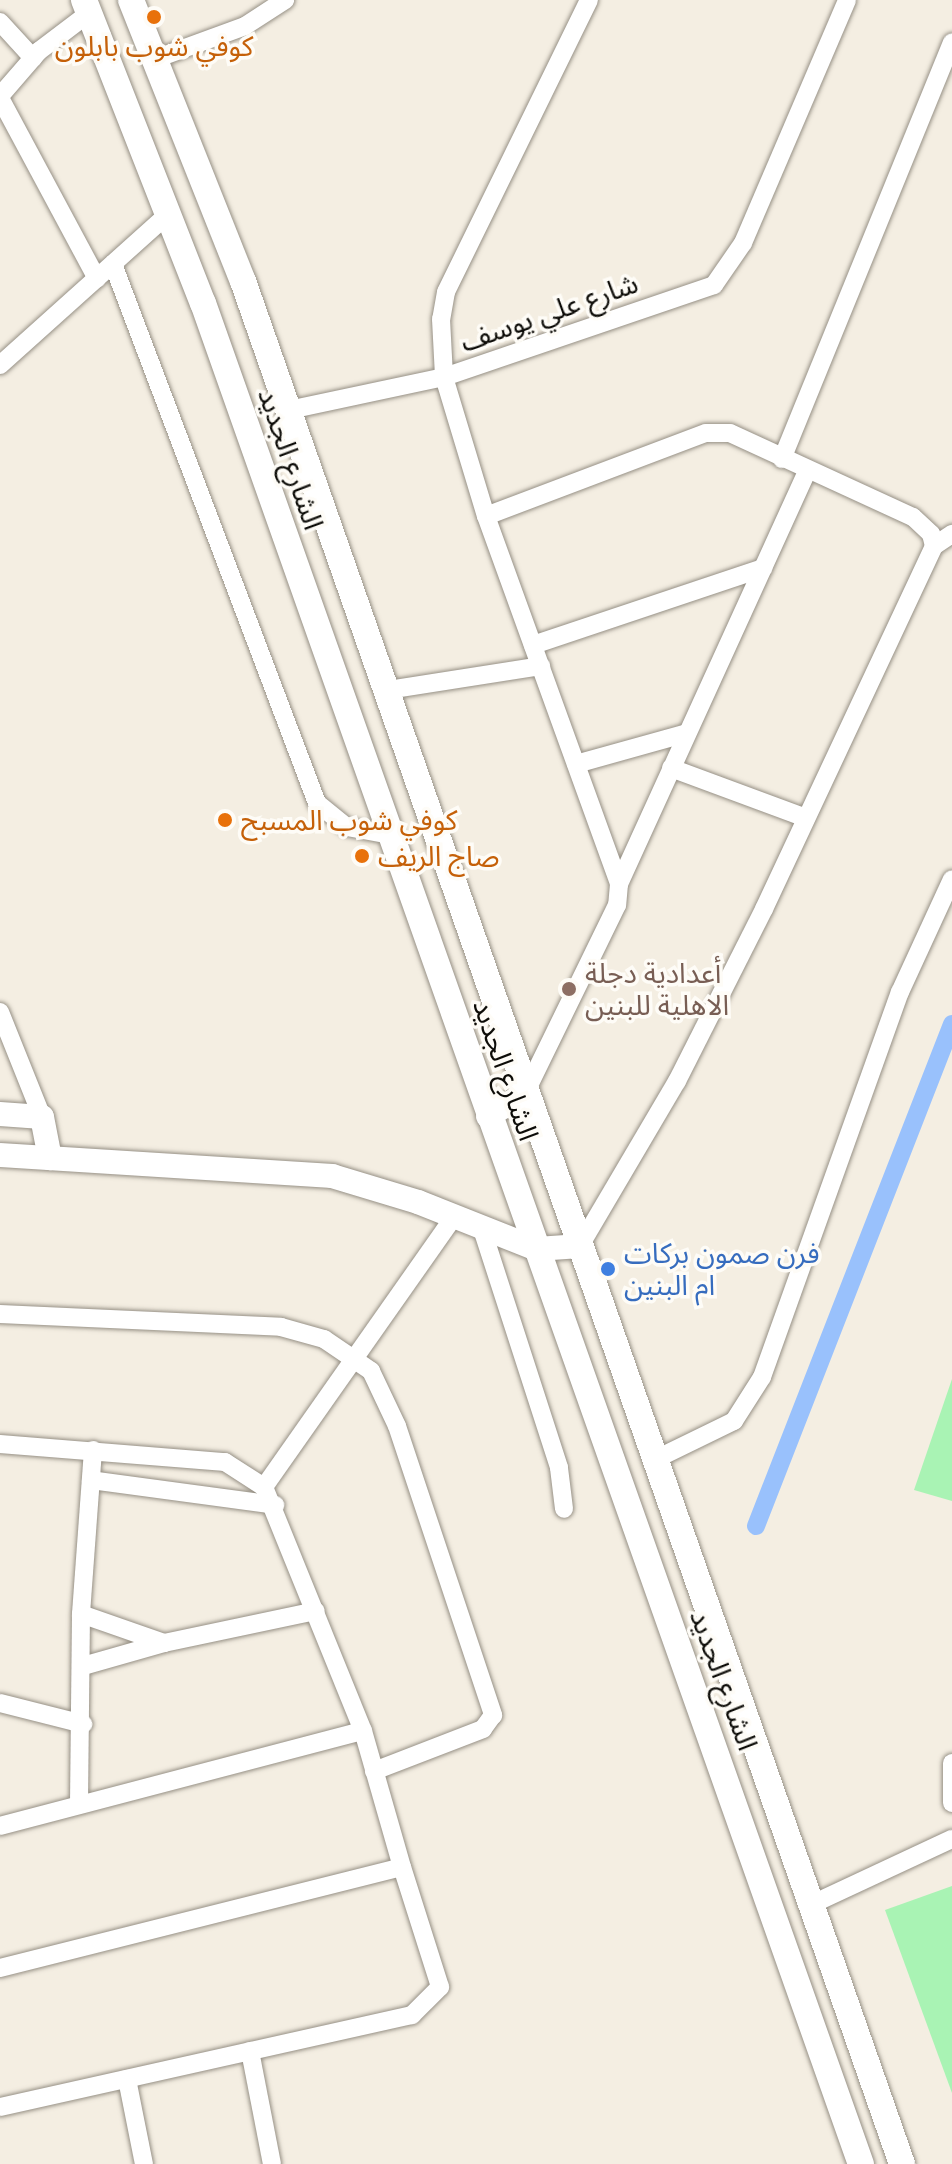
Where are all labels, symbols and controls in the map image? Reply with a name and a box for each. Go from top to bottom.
marker: كوفي شوب بابلون [145,8,163,26]
place label: كوفي شوب بابلون [55,29,253,63]
street label: شارع علي يوسف [456,266,642,358]
street label: الشارع الجديد [251,384,331,534]
place label: كوفي شوب المسبح [241,803,457,837]
marker: كوفي شوب المسبح [216,811,234,829]
place label: صاج الريف [378,839,500,873]
marker: صاج الريف [353,847,371,865]
place label: أعدادية دجلة الاهلية للبنين [585,956,729,1022]
marker: أعدادية دجلة الاهلية للبنين [560,980,578,998]
street label: الشارع الجديد [466,995,546,1145]
place label: فرن صمون بركات ام البنين [624,1236,819,1302]
marker: فرن صمون بركات ام البنين [599,1260,617,1278]
street label: الشارع الجديد [683,1605,765,1755]

